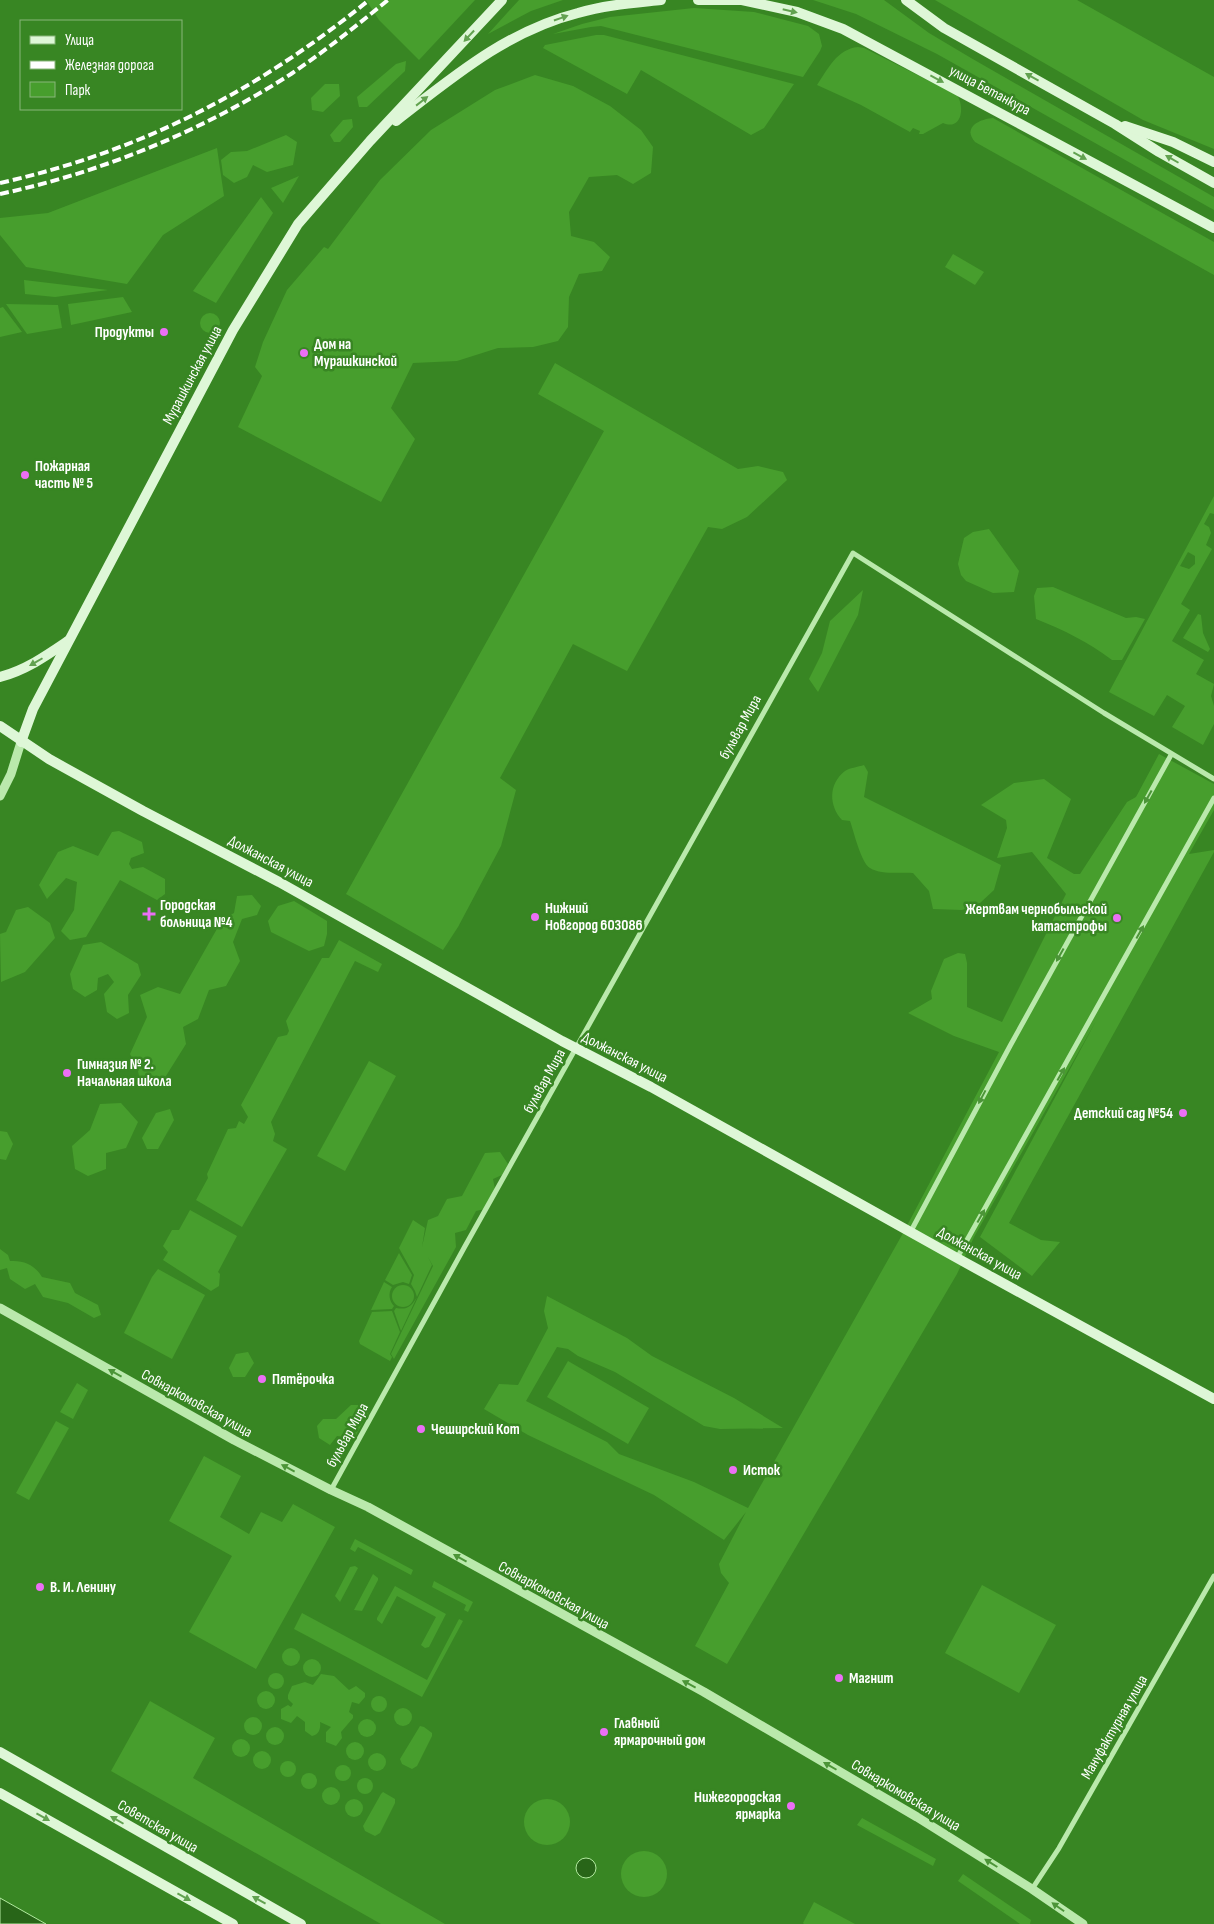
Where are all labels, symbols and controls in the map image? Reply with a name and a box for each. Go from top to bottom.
one-way arrow [782,7,797,15]
one-way arrow [554,14,569,22]
legend [20,20,182,110]
one-way arrow [463,30,475,42]
text: Улица [65,31,94,50]
text: Железная дорога [65,56,154,75]
street label: улица Бетанкура [946,61,1034,120]
one-way arrow [1024,73,1039,81]
one-way arrow [930,75,944,83]
text: Парк [65,81,91,100]
one-way arrow [415,95,428,106]
one-way arrow [1073,152,1087,160]
one-way arrow [1165,155,1178,164]
street label: Мурашкинская улица [158,322,227,428]
place label: Продукты [95,323,154,342]
marker: Продукты [158,326,170,338]
place label: Дом на Мурашкинской [314,335,397,371]
marker: Дом на Мурашкинской [298,347,310,359]
place label: Пожарная часть № 5 [35,457,94,493]
marker: Пожарная часть № 5 [19,469,31,481]
one-way arrow [30,657,43,666]
street label: бульвар Мира [715,692,766,763]
one-way arrow [1143,791,1152,804]
street label: Должанская улица [225,831,317,892]
place label: Городская больница №4 [160,896,232,932]
place label: Нижний Новгород 603086 [545,899,643,935]
place label: Жертвам чернобыльской катастрофы [965,900,1107,936]
marker: Городская больница №4 [142,907,156,921]
marker: Нижний Новгород 603086 [529,911,541,923]
marker: Жертвам чернобыльской катастрофы [1111,912,1123,924]
one-way arrow [1136,925,1144,940]
one-way arrow [1056,947,1064,962]
street label: Должанская улица [579,1028,671,1087]
street label: бульвар Мира [519,1046,570,1117]
place label: Гимназия № 2. Начальная школа [77,1055,172,1091]
marker: Гимназия № 2. Начальная школа [61,1067,73,1079]
one-way arrow [1056,1068,1065,1081]
one-way arrow [978,1090,986,1104]
place label: Детский сад №54 [1074,1104,1173,1123]
marker: Детский сад №54 [1177,1107,1189,1119]
one-way arrow [977,1210,986,1223]
street label: Должанская улица [934,1222,1026,1285]
street label: Совнаркомовская улица [138,1365,256,1442]
one-way arrow [108,1368,121,1377]
place label: Пятёрочка [272,1370,334,1389]
marker: Пятёрочка [256,1373,268,1385]
street label: бульвар Мира [322,1400,373,1471]
place label: Чеширский Кот [431,1420,520,1439]
marker: Чеширский Кот [415,1423,427,1435]
place label: Исток [743,1461,781,1480]
one-way arrow [280,1464,295,1472]
marker: Исток [727,1464,739,1476]
one-way arrow [452,1554,467,1562]
street label: Совнаркомовская улица [495,1557,613,1634]
place label: В. И. Ленину [50,1578,117,1597]
marker: В. И. Ленину [34,1581,46,1593]
place label: Магнит [849,1669,894,1688]
street label: Мануфактурная улица [1077,1671,1152,1783]
marker: Магнит [833,1672,845,1684]
one-way arrow [682,1680,697,1688]
place label: Главный ярмарочный дом [614,1714,706,1750]
marker: Главный ярмарочный дом [598,1726,610,1738]
street label: Совнаркомовская улица [848,1755,964,1836]
one-way arrow [823,1761,836,1770]
place label: Нижегородская ярмарка [694,1788,781,1824]
street label: Советская улица [114,1796,202,1857]
marker: Нижегородская ярмарка [785,1800,797,1812]
one-way arrow [36,1813,49,1822]
one-way arrow [111,1816,124,1825]
one-way arrow [984,1858,997,1868]
one-way arrow [177,1893,192,1901]
one-way arrow [252,1896,266,1904]
one-way arrow [1051,1902,1064,1912]

